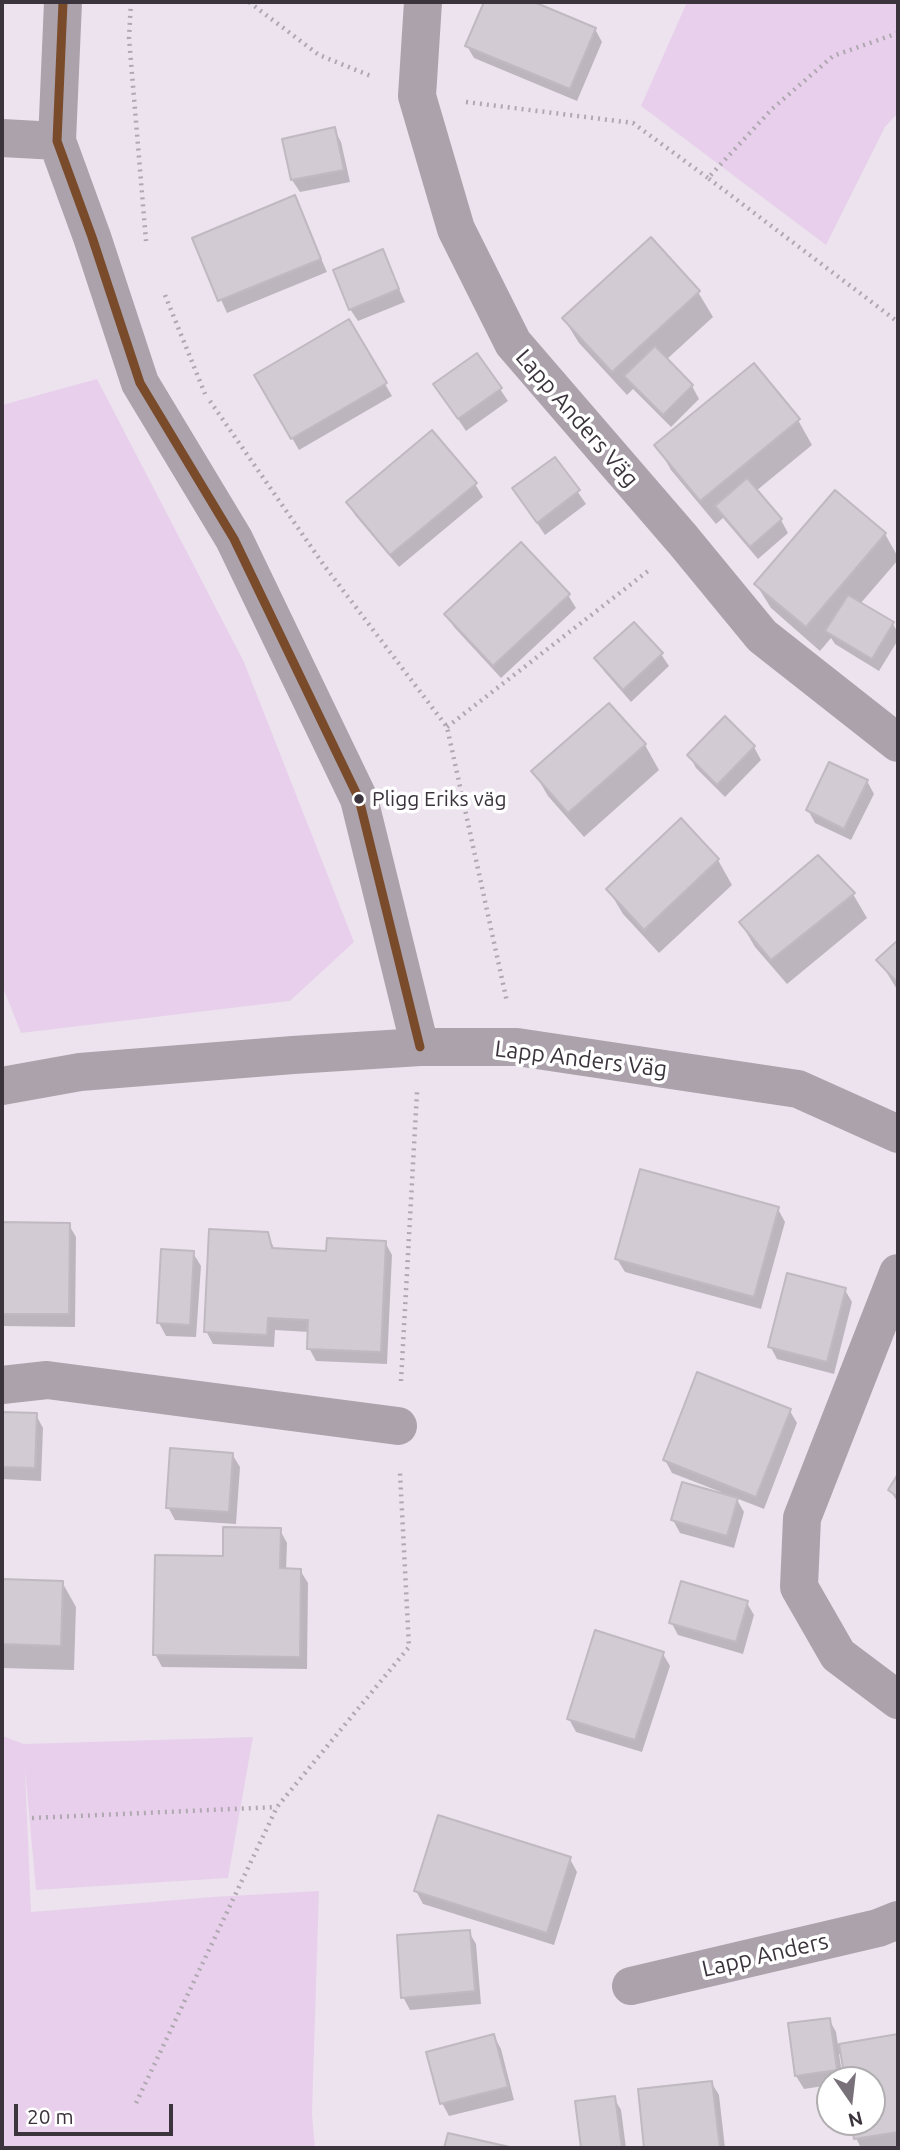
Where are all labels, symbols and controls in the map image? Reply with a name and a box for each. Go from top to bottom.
street label: Lapp Anders Väg [510,344,644,492]
place label: Pligg Eriks väg [372,786,507,812]
marker: Pligg Eriks väg [352,792,366,806]
street label: Lapp Anders Väg [493,1035,669,1083]
street label: Lapp Anders [699,1927,831,1983]
north arrow [816,2066,886,2136]
scale bar [18,2090,177,2134]
text: 20 m [27,2104,74,2128]
text: N [846,2107,865,2132]

